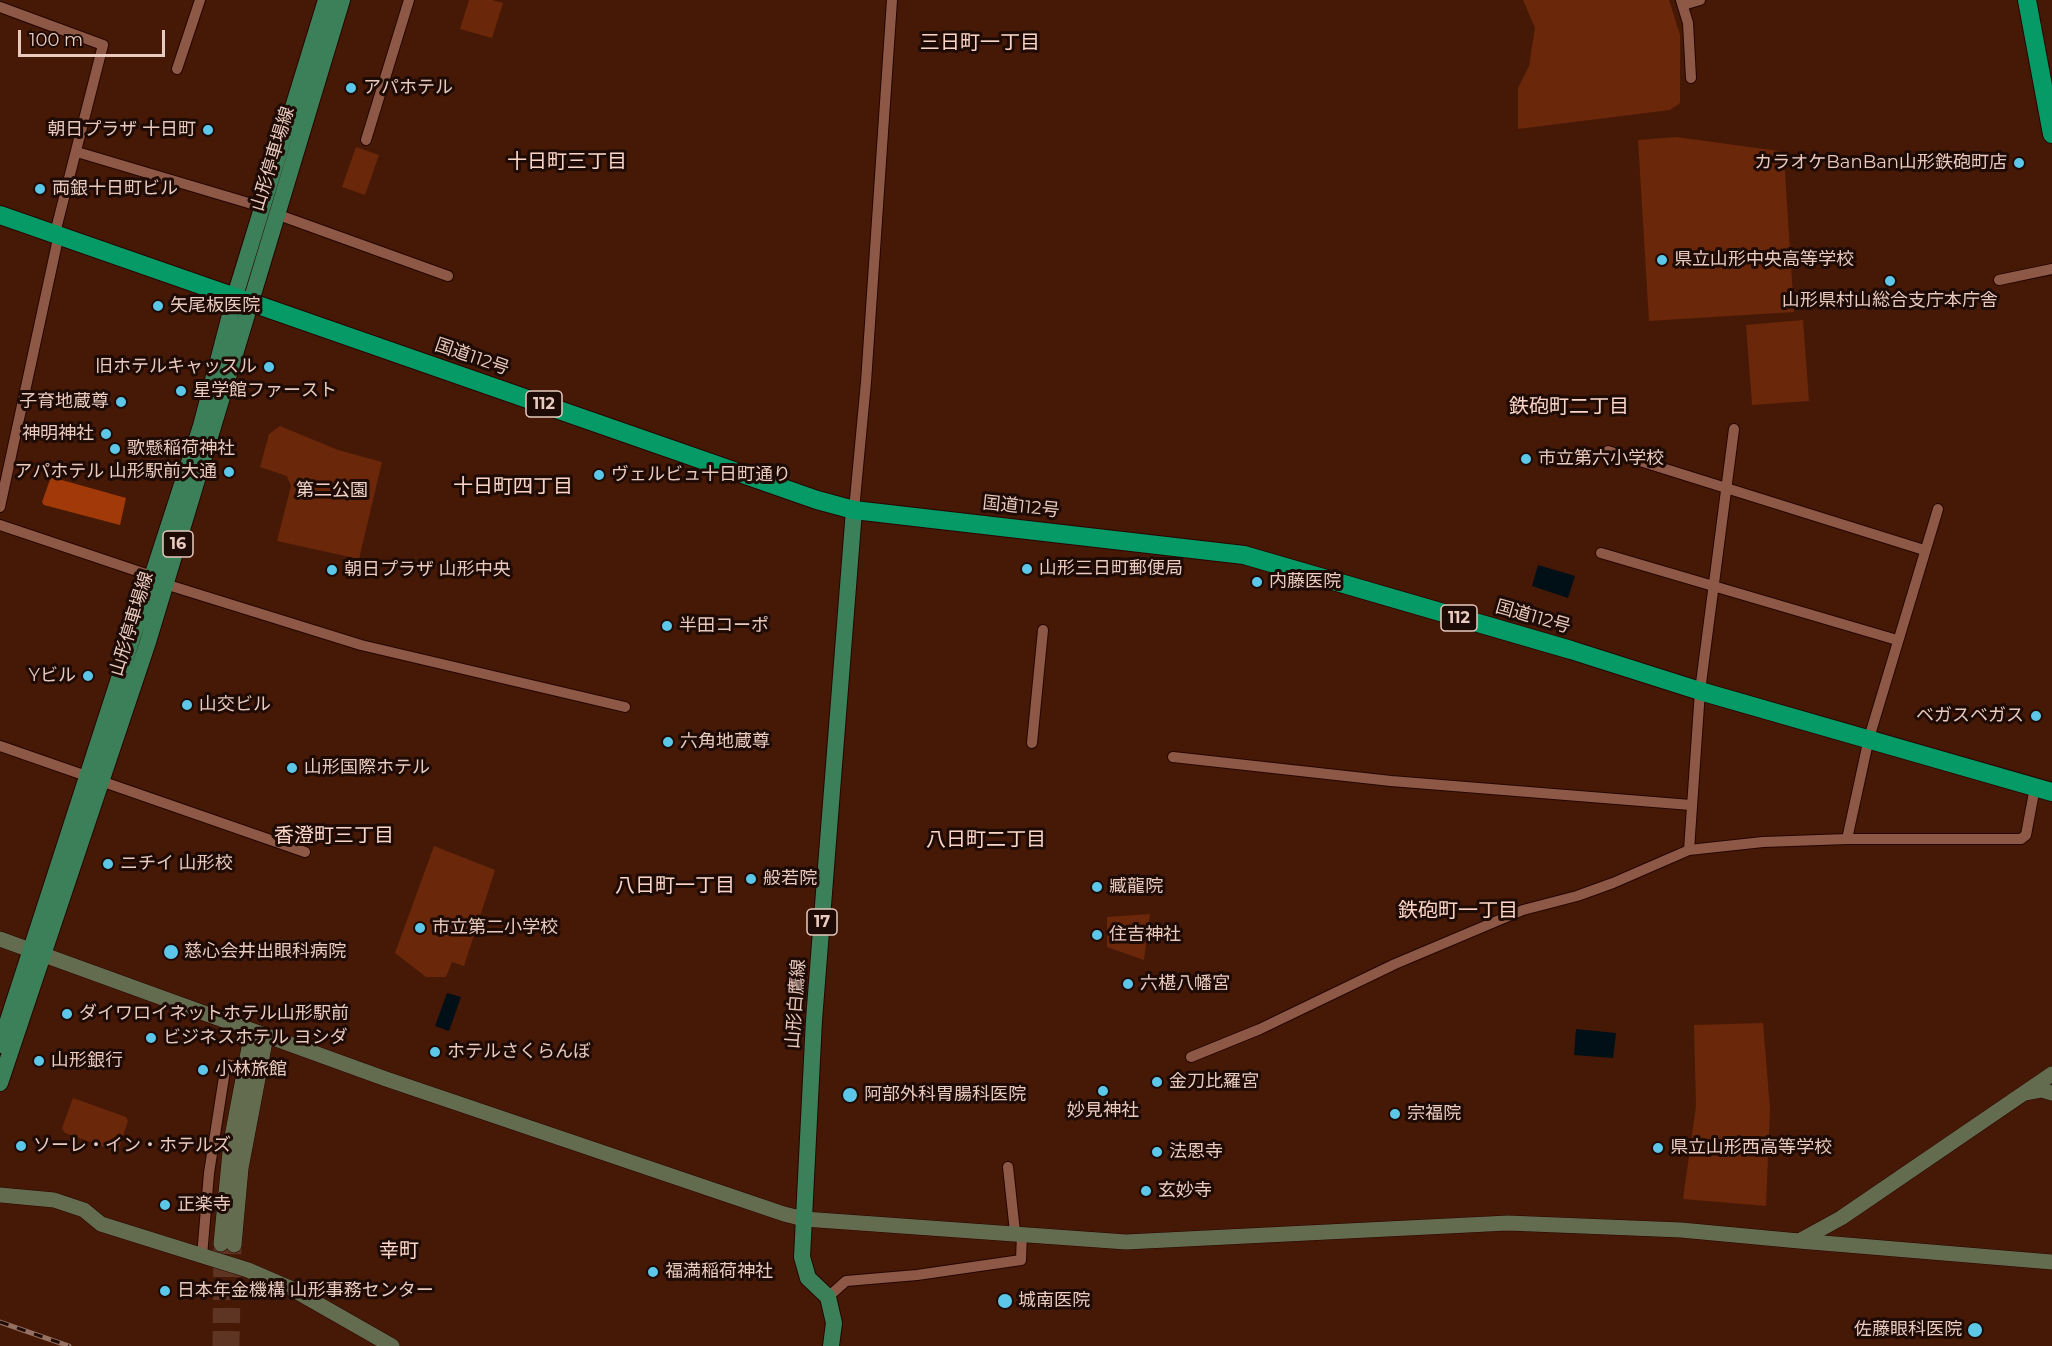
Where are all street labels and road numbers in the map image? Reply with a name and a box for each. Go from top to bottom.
street label: 山形停車場線 [247,104,299,214]
street label: 国道112号 [432,334,512,380]
road number: 112 [526,391,562,417]
street label: 国道112号 [981,492,1061,522]
road number: 16 [163,531,193,557]
street label: 山形停車場線 [106,569,158,679]
street label: 国道112号 [1493,596,1573,638]
road number: 112 [1441,605,1477,631]
road number: 17 [807,909,837,935]
street label: 山形白鷹線 [782,958,810,1050]

